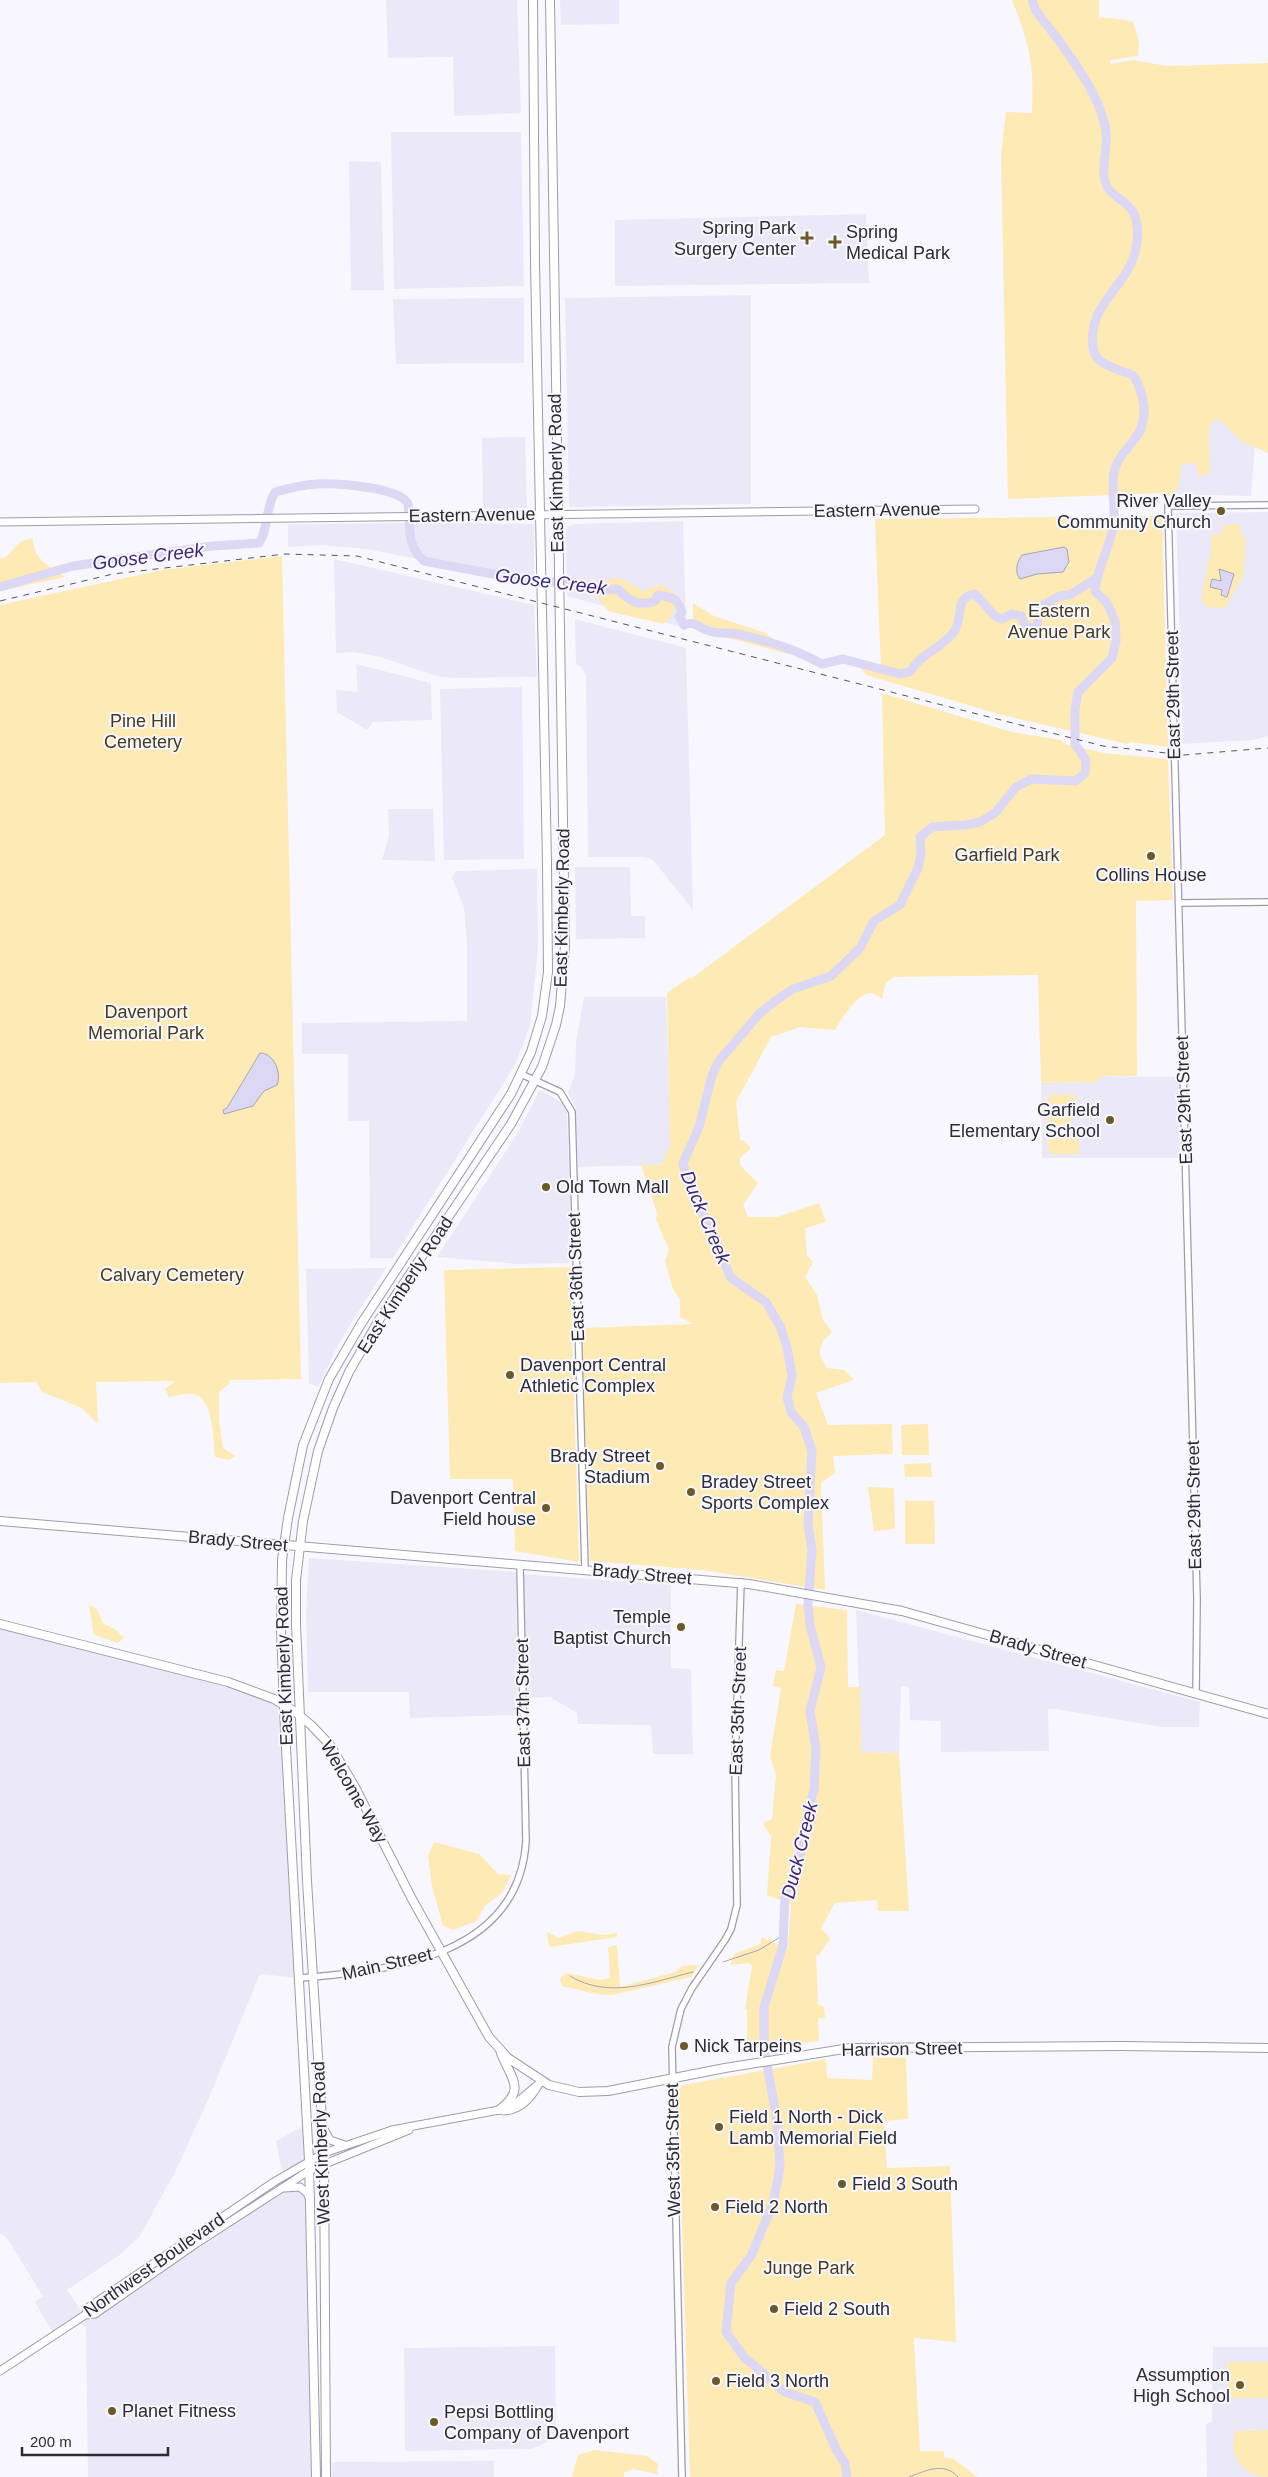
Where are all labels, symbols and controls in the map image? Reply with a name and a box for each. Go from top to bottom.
place label: Spring Park Surgery Center [674,218,797,259]
place label: Spring Medical Park [846,222,951,263]
marker: Spring Park Surgery Center [800,231,814,245]
marker: Spring Medical Park [828,235,842,249]
street label: East Kimberly Road [545,393,567,553]
place label: River Valley Community Church [1057,491,1211,532]
street label: Eastern Avenue [813,499,941,521]
street label: Eastern Avenue [408,504,536,526]
marker: River Valley Community Church [1215,505,1227,517]
water label: Goose Creek [91,539,206,574]
water label: Goose Creek [494,564,609,599]
park label: Eastern Avenue Park [1008,601,1111,642]
street label: East 29th Street [1162,630,1184,760]
park label: Pine Hill Cemetery [104,711,182,752]
street label: East Kimberly Road [551,828,573,988]
park label: Garfield Park [954,845,1061,865]
marker: Collins House [1145,850,1157,862]
place label: Collins House [1095,865,1207,885]
park label: Davenport Memorial Park [88,1002,205,1043]
street label: East 29th Street [1172,1035,1196,1165]
place label: Garfield Elementary School [949,1100,1100,1141]
marker: Garfield Elementary School [1104,1114,1116,1126]
water label: Duck Creek [676,1167,735,1268]
place label: Old Town Mall [556,1177,669,1197]
marker: Old Town Mall [540,1181,552,1193]
street label: East 36th Street [564,1212,588,1342]
street label: East Kimberly Road [353,1213,457,1357]
park label: Calvary Cemetery [100,1265,244,1285]
place label: Davenport Central Athletic Complex [520,1355,666,1396]
marker: Davenport Central Athletic Complex [504,1369,516,1381]
street label: East 29th Street [1183,1440,1205,1570]
place label: Brady Street Stadium [550,1446,650,1487]
marker: Brady Street Stadium [654,1460,666,1472]
place label: Bradey Street Sports Complex [701,1472,829,1513]
marker: Bradey Street Sports Complex [685,1486,697,1498]
place label: Davenport Central Field house [390,1488,536,1529]
marker: Davenport Central Field house [540,1502,552,1514]
street label: Brady Street [187,1527,289,1555]
street label: Brady Street [591,1560,693,1588]
street label: East Kimberly Road [271,1586,297,1746]
place label: Temple Baptist Church [553,1607,671,1648]
marker: Temple Baptist Church [675,1621,687,1633]
street label: Brady Street [987,1626,1089,1672]
street label: East 37th Street [512,1638,534,1768]
street label: East 35th Street [726,1646,750,1776]
street label: Welcome Way [317,1737,391,1847]
water label: Duck Creek [777,1798,822,1901]
street label: Main Street [340,1944,434,1984]
place label: Nick Tarpeins [694,2036,802,2056]
street label: Harrison Street [841,2038,963,2060]
marker: Nick Tarpeins [678,2040,690,2052]
street label: West Kimberly Road [308,2061,334,2225]
street label: West 35th Street [662,2083,684,2217]
place label: Field 1 North - Dick Lamb Memorial Field [729,2107,897,2148]
marker: Field 1 North - Dick Lamb Memorial Field [713,2121,725,2133]
place label: Field 3 South [852,2174,958,2194]
marker: Field 3 South [836,2178,848,2190]
place label: Field 2 North [725,2197,828,2217]
marker: Field 2 North [709,2201,721,2213]
street label: Northwest Boulevard [80,2209,228,2321]
park label: Junge Park [763,2258,856,2278]
place label: Field 2 South [784,2299,890,2319]
marker: Field 2 South [768,2303,780,2315]
place label: Assumption High School [1133,2365,1230,2406]
place label: Field 3 North [726,2371,829,2391]
marker: Field 3 North [710,2375,722,2387]
marker: Assumption High School [1234,2379,1246,2391]
place label: Planet Fitness [122,2401,236,2421]
place label: Pepsi Bottling Company of Davenport [444,2402,629,2443]
marker: Planet Fitness [106,2405,118,2417]
marker: Pepsi Bottling Company of Davenport [428,2416,440,2428]
scale bar [22,2424,169,2456]
text: 200 m [30,2433,72,2450]

